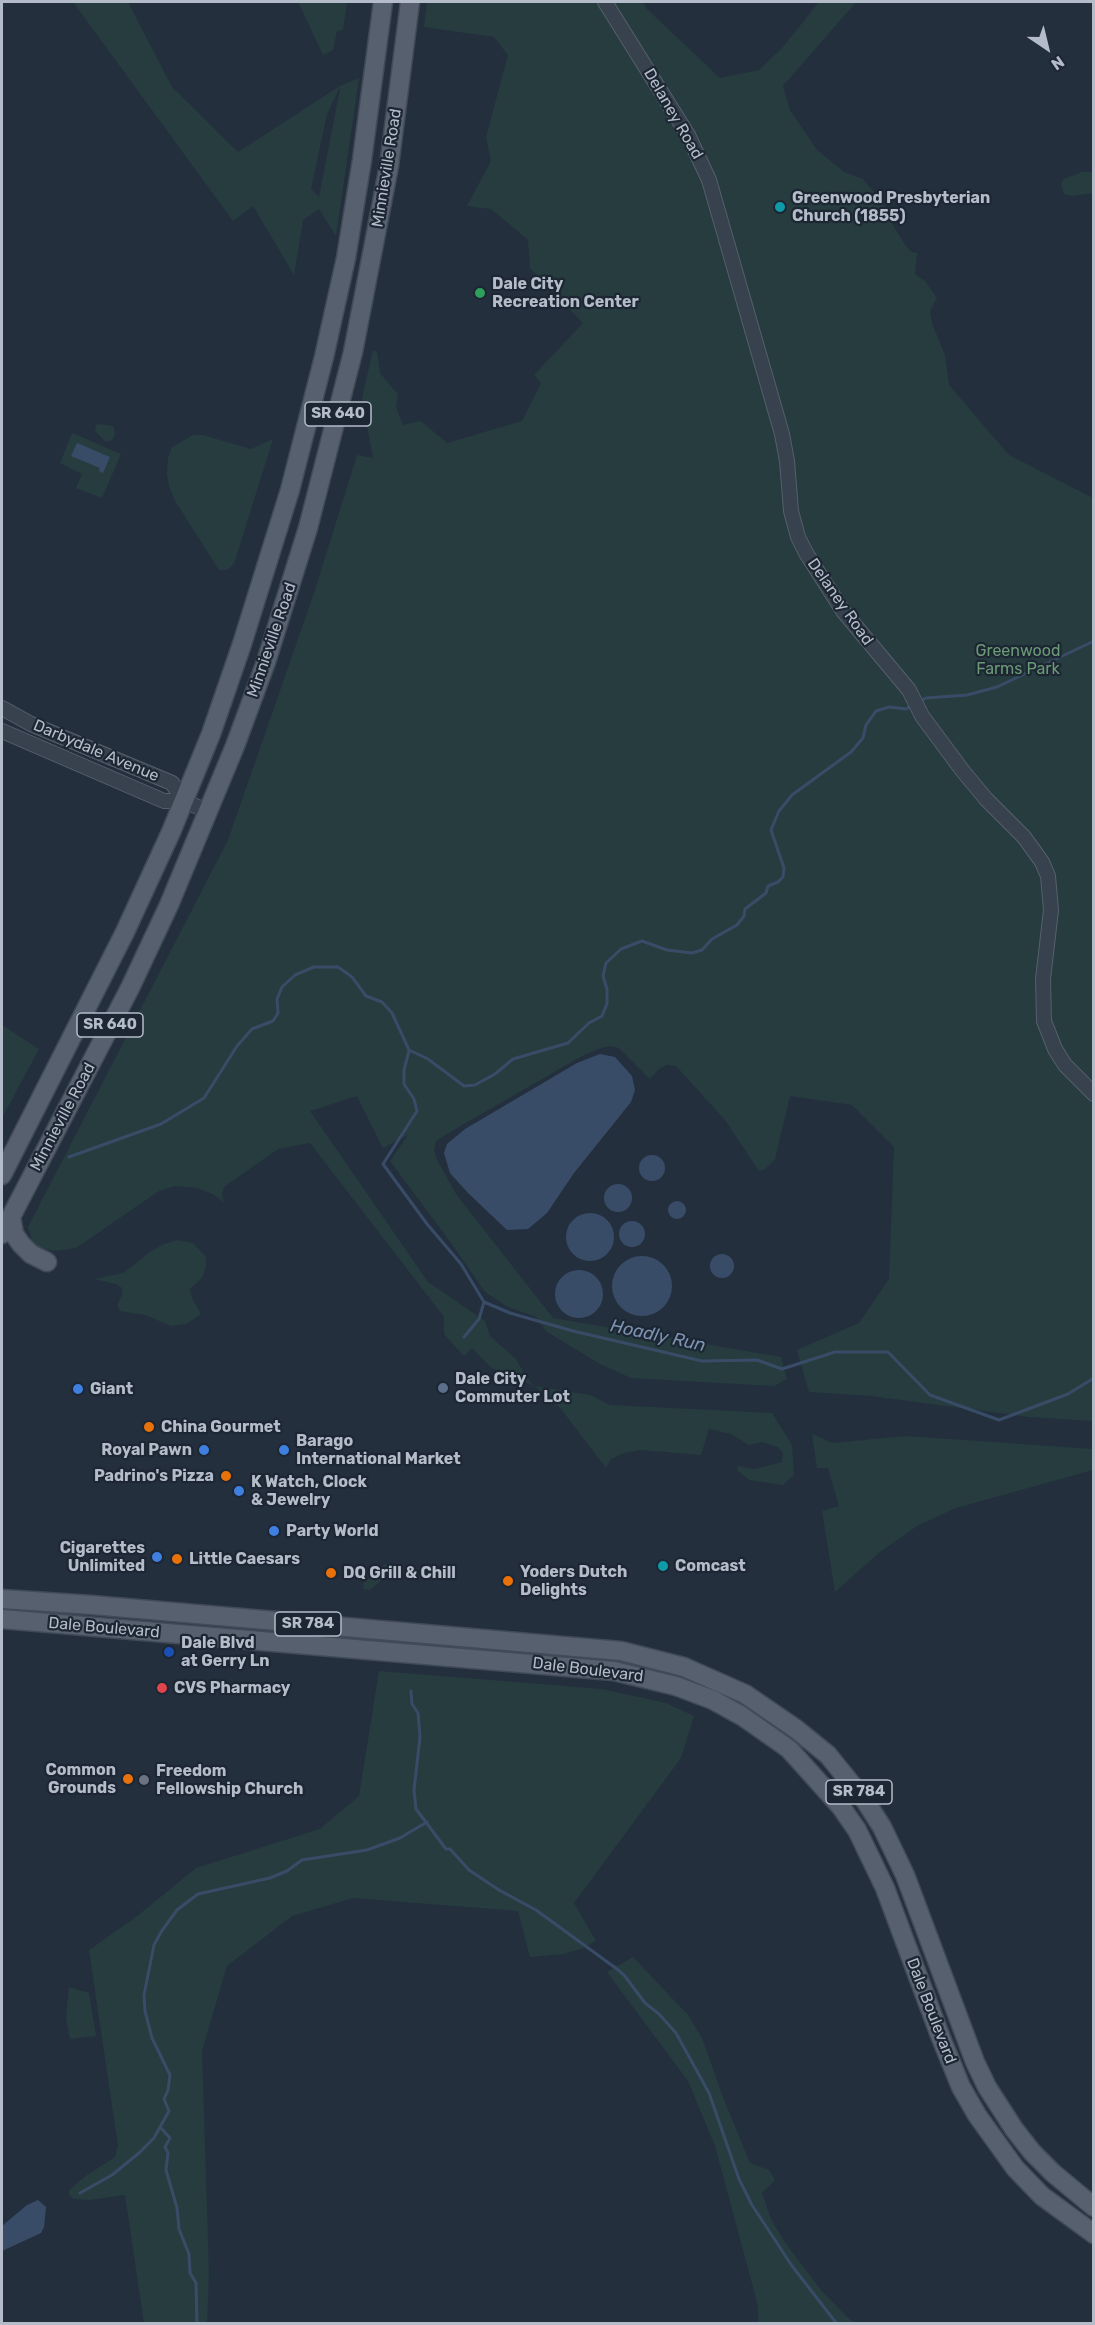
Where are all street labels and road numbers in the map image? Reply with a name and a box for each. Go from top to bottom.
street label: Delaney Road [639,65,707,163]
street label: Minnieville Road [368,107,406,229]
road number: SR 640 [305,402,371,426]
street label: Delaney Road [803,555,877,649]
street label: Minnieville Road [243,580,301,700]
street label: Darbydale Avenue [30,716,162,786]
road number: SR 640 [77,1013,143,1037]
street label: Minnieville Road [26,1060,100,1174]
road number: SR 784 [275,1612,341,1636]
street label: Dale Boulevard [48,1614,160,1642]
street label: Dale Boulevard [531,1654,645,1686]
road number: SR 784 [826,1780,892,1804]
street label: Dale Boulevard [902,1956,960,2066]

